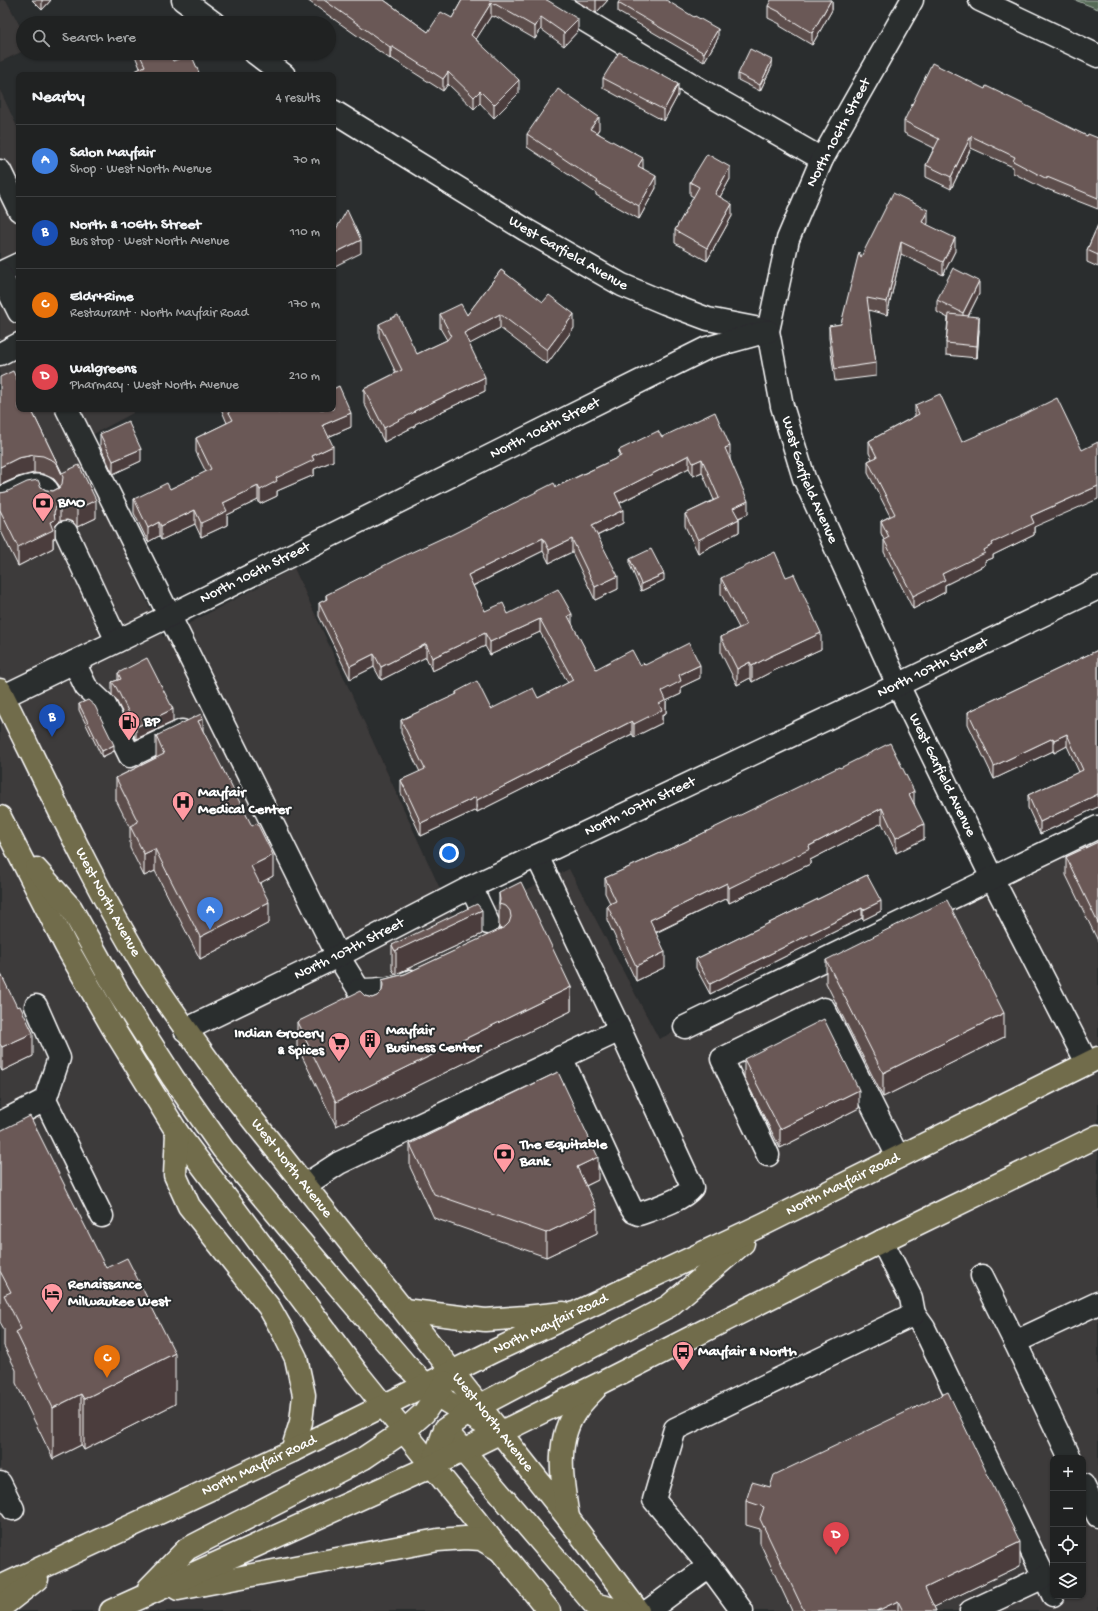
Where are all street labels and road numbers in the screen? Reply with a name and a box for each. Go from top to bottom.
street label: North 106th Street [803,74,876,190]
street label: West Garfield Avenue [505,212,631,295]
street label: North 106th Street [487,393,605,464]
street label: West Garfield Avenue [777,414,842,547]
street label: North 106th Street [197,537,315,608]
street label: North 107th Street [875,633,993,702]
street label: West Garfield Avenue [904,710,980,840]
street label: North 107th Street [582,772,700,841]
street label: West North Avenue [71,845,145,960]
street label: North 107th Street [291,913,409,985]
street label: West North Avenue [246,1115,336,1222]
street label: North Mayfair Road [783,1148,904,1221]
street label: North Mayfair Road [490,1289,612,1359]
street label: West North Avenue [448,1369,537,1476]
street label: North Mayfair Road [199,1431,321,1501]

